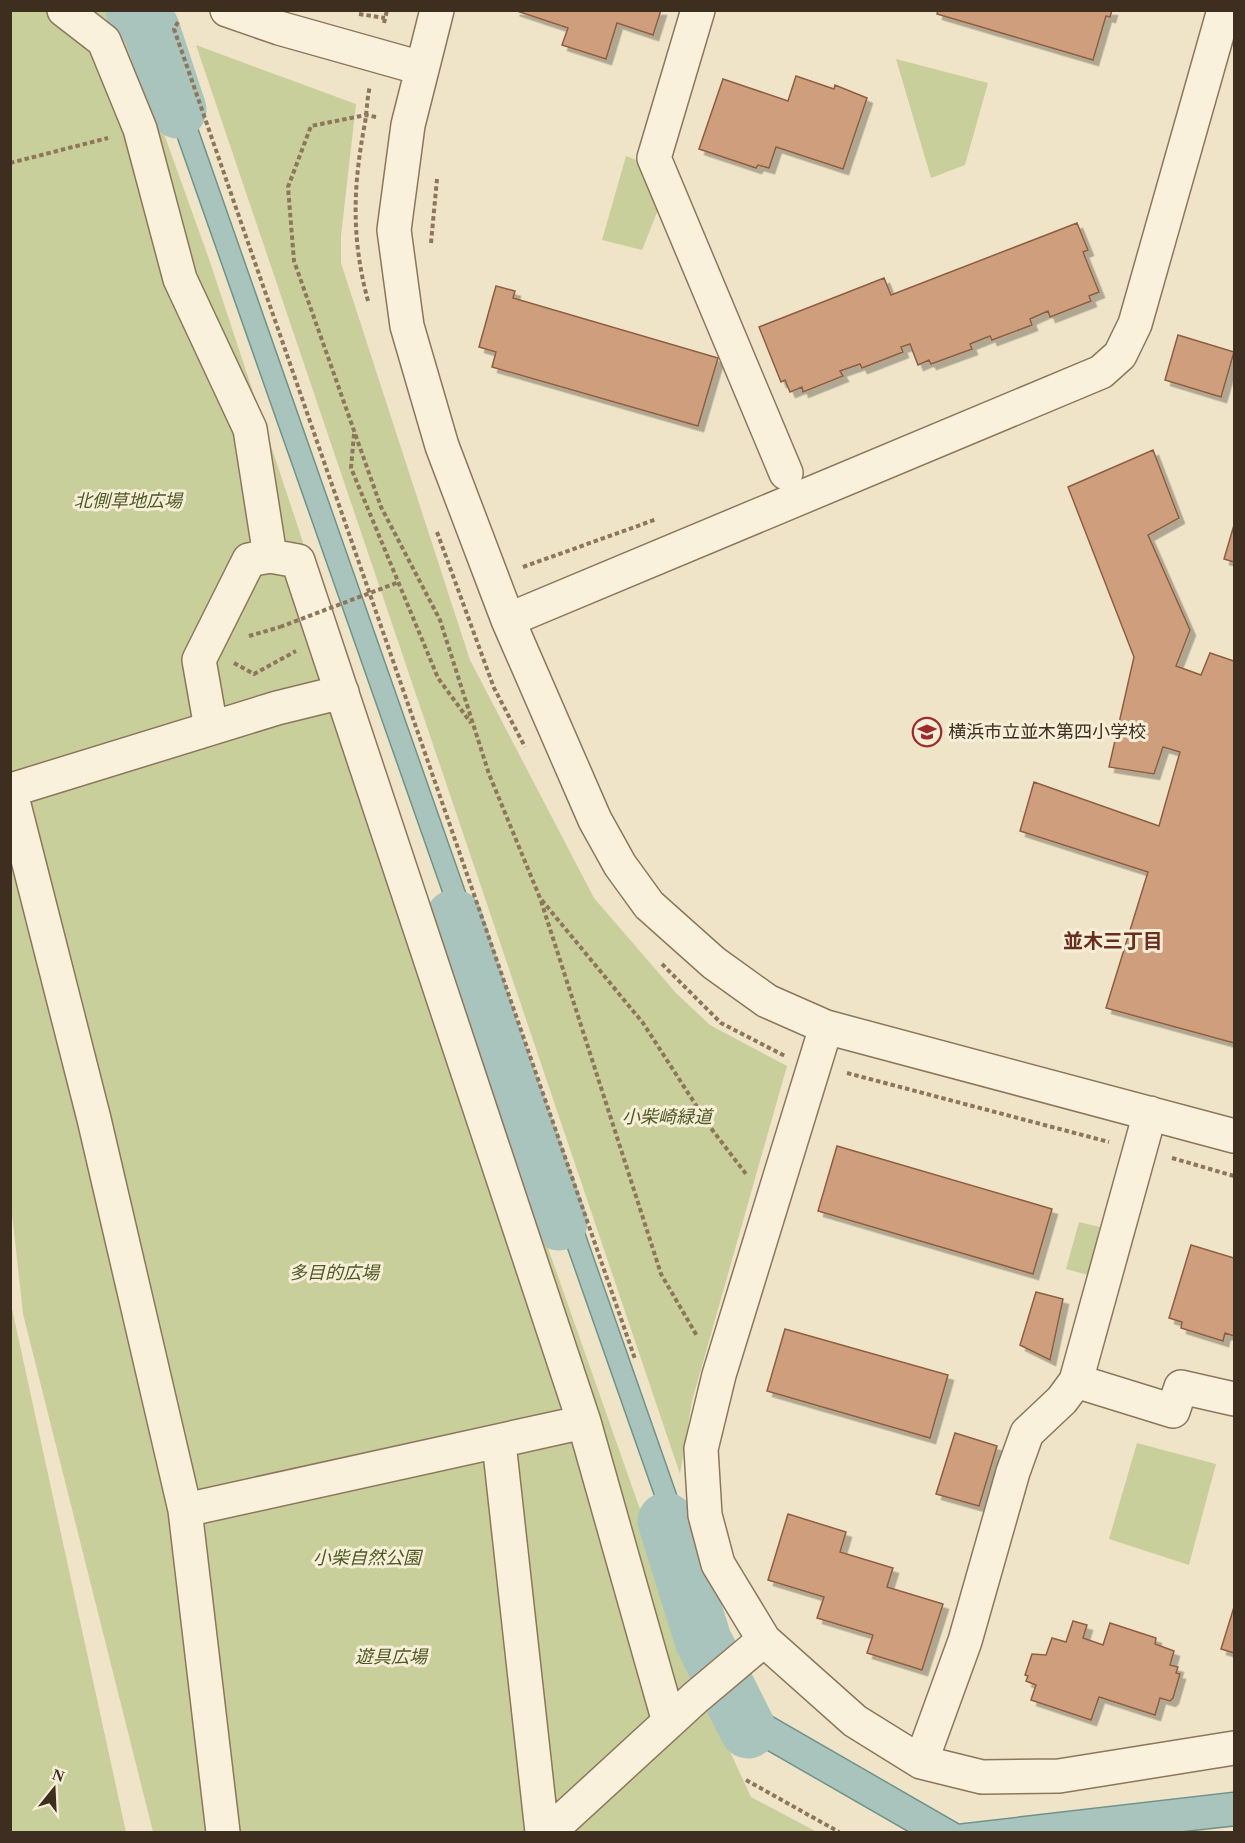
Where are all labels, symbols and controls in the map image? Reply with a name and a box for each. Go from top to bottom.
park label: 北側草地広場 [74,491,184,511]
school or university icon: 横浜市立並木第四小学校 [911,716,943,748]
place label: 横浜市立並木第四小学校 [948,722,1146,742]
district label: 並木三丁目 [1063,930,1163,952]
park label: 小柴崎緑道 [622,1107,715,1127]
park label: 多目的広場 [289,1263,381,1283]
park label: 小柴自然公園 [313,1548,424,1568]
park label: 遊具広場 [355,1647,429,1667]
north arrow [24,1759,84,1819]
text: N [50,1765,67,1785]

